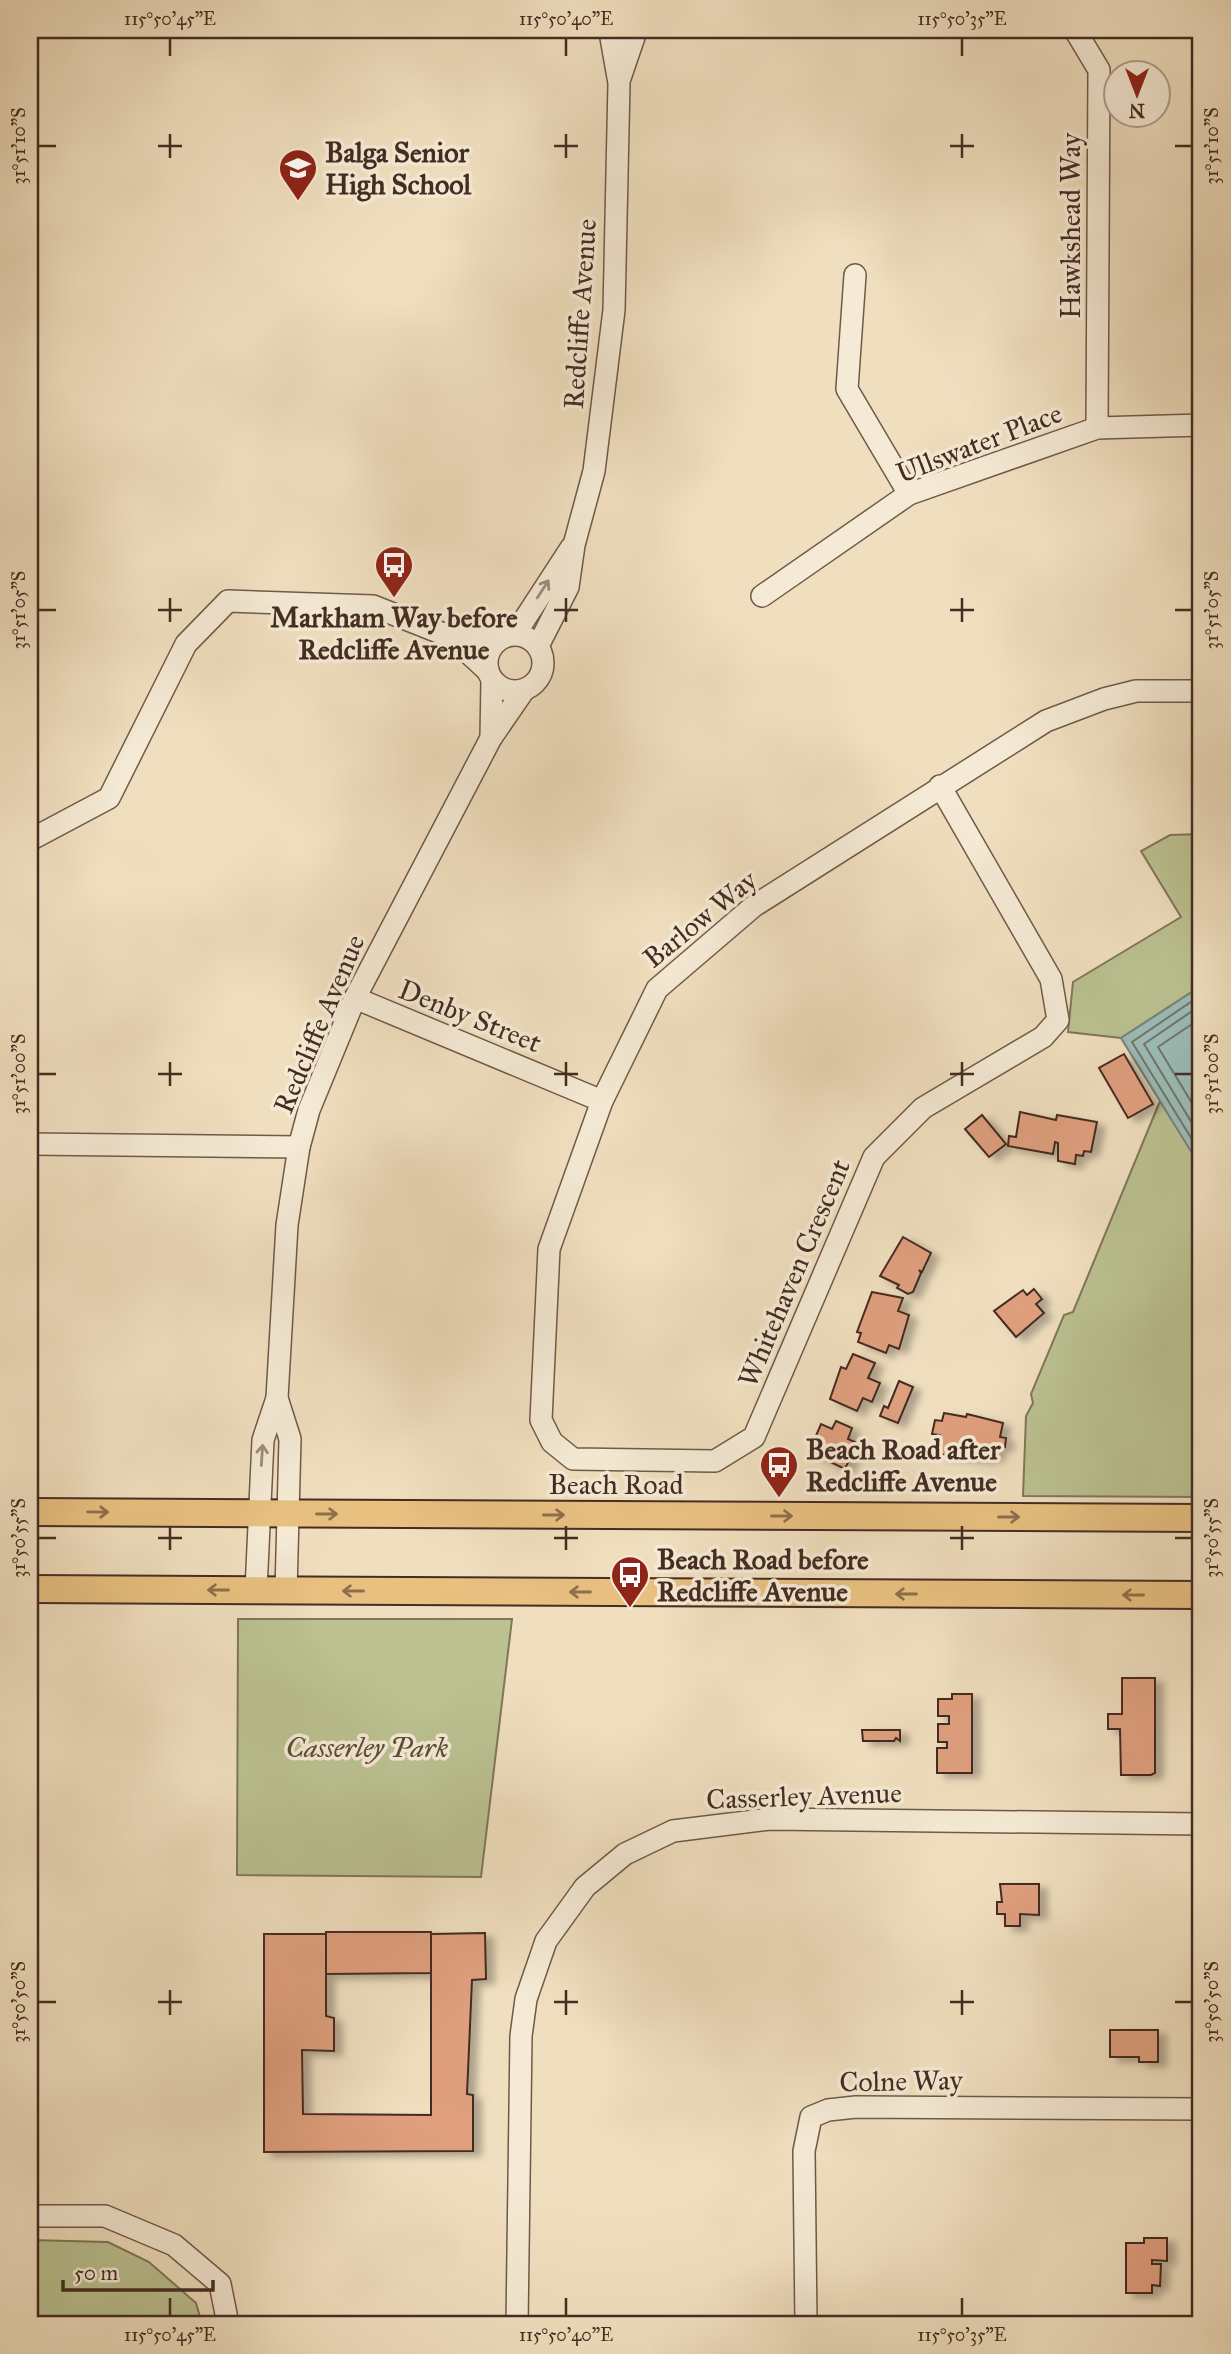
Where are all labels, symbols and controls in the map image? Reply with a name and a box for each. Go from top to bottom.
text: 115°50'45"E [124,8,216,30]
text: 115°50'40"E [519,8,613,30]
text: 115°50'35"E [917,8,1007,30]
north arrow [1102,60,1172,130]
text: N [1129,99,1145,122]
text: 31°51'10"S [8,107,30,185]
text: 31°51'10"S [1201,107,1223,185]
street label: Hawkshead Way [1053,132,1088,319]
place label: Balga Senior High School [325,135,471,202]
school or university icon: Balga Senior High School [277,147,319,202]
street label: Redcliffe Avenue [556,218,604,410]
street label: Ullswater Place [891,395,1067,491]
bus stop icon: Markham Way before Redcliffe Avenue [373,544,415,599]
text: 31°51'05"S [8,571,30,649]
text: 31°51'05"S [1201,571,1223,649]
one-way arrow [536,580,551,599]
place label: Markham Way before Redcliffe Avenue [270,600,518,667]
street label: Barlow Way [636,862,765,976]
street label: Redcliffe Avenue [266,929,372,1119]
street label: Denby Street [394,972,547,1060]
text: 31°51'00"S [8,1034,30,1114]
text: 31°51'00"S [1201,1034,1223,1114]
street label: Whitehaven Crescent [730,1154,858,1392]
place label: Beach Road after Redcliffe Avenue [806,1432,1001,1499]
one-way arrow [256,1444,269,1466]
bus stop icon: Beach Road after Redcliffe Avenue [758,1444,800,1499]
street label: Beach Road [548,1467,684,1502]
text: 31°50'55"S [8,1498,30,1578]
text: 31°50'55"S [1201,1498,1223,1578]
one-way arrow [86,1505,109,1519]
one-way arrow [315,1507,338,1521]
one-way arrow [543,1508,566,1522]
one-way arrow [770,1509,793,1523]
one-way arrow [998,1510,1021,1524]
place label: Beach Road before Redcliffe Avenue [657,1542,869,1609]
bus stop icon: Beach Road before Redcliffe Avenue [609,1554,651,1609]
one-way arrow [207,1583,230,1597]
one-way arrow [341,1584,364,1598]
one-way arrow [569,1585,592,1599]
one-way arrow [894,1587,917,1601]
one-way arrow [1122,1588,1145,1602]
park label: Casserley Park [286,1730,449,1765]
street label: Casserley Avenue [706,1775,902,1817]
text: 31°50'50"S [8,1961,30,2043]
text: 31°50'50"S [1201,1961,1223,2043]
street label: Colne Way [839,2062,964,2100]
scale bar [63,2249,214,2293]
text: 50 m [74,2260,119,2286]
text: 115°50'45"E [124,2324,216,2346]
text: 115°50'40"E [519,2324,613,2346]
text: 115°50'35"E [917,2324,1007,2346]

